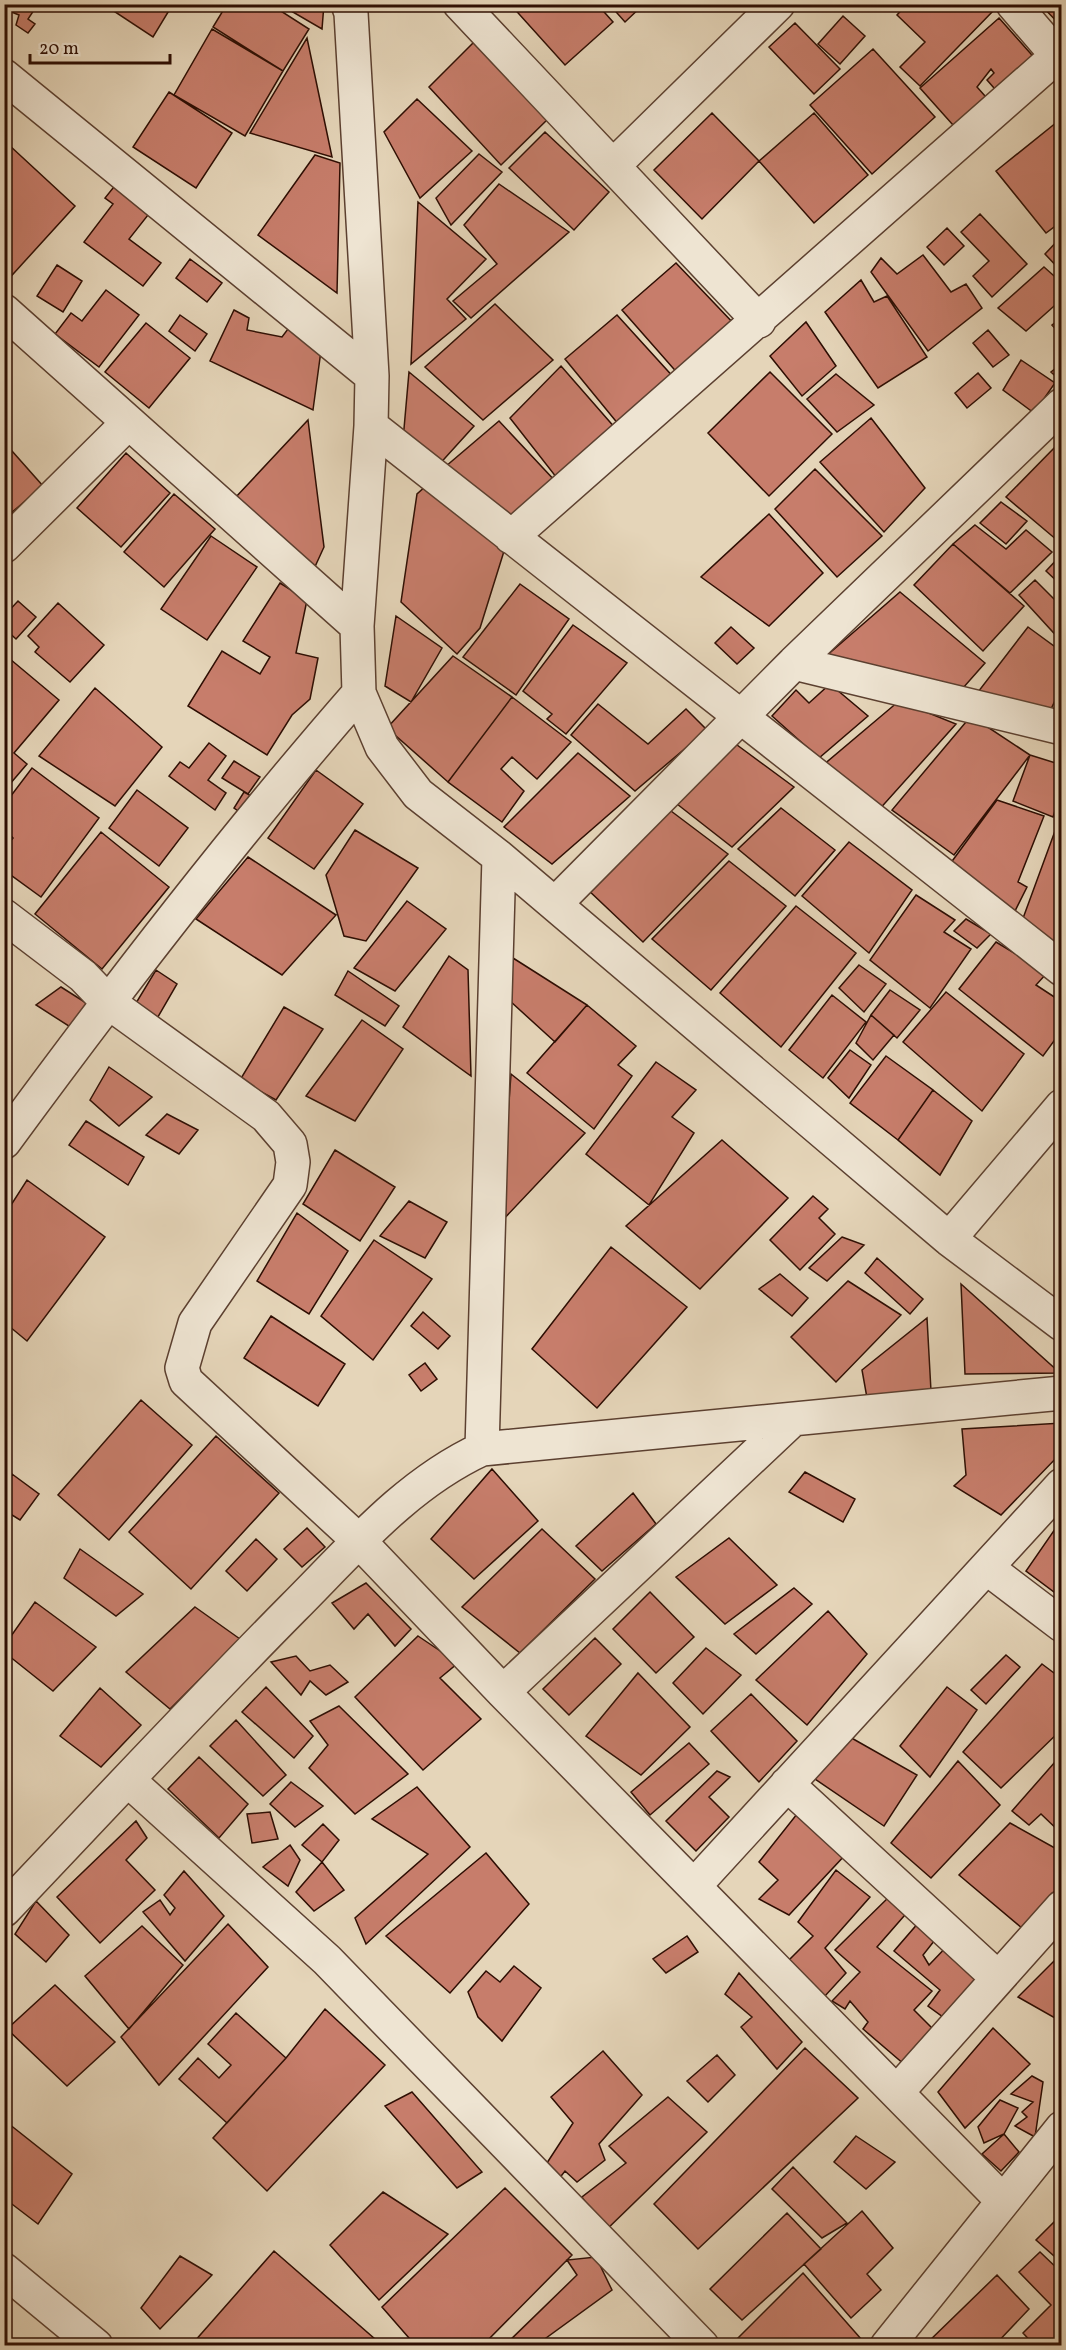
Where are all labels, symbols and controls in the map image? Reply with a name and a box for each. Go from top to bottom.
scale bar [30,27,170,65]
text: 20 m [39,37,79,62]

